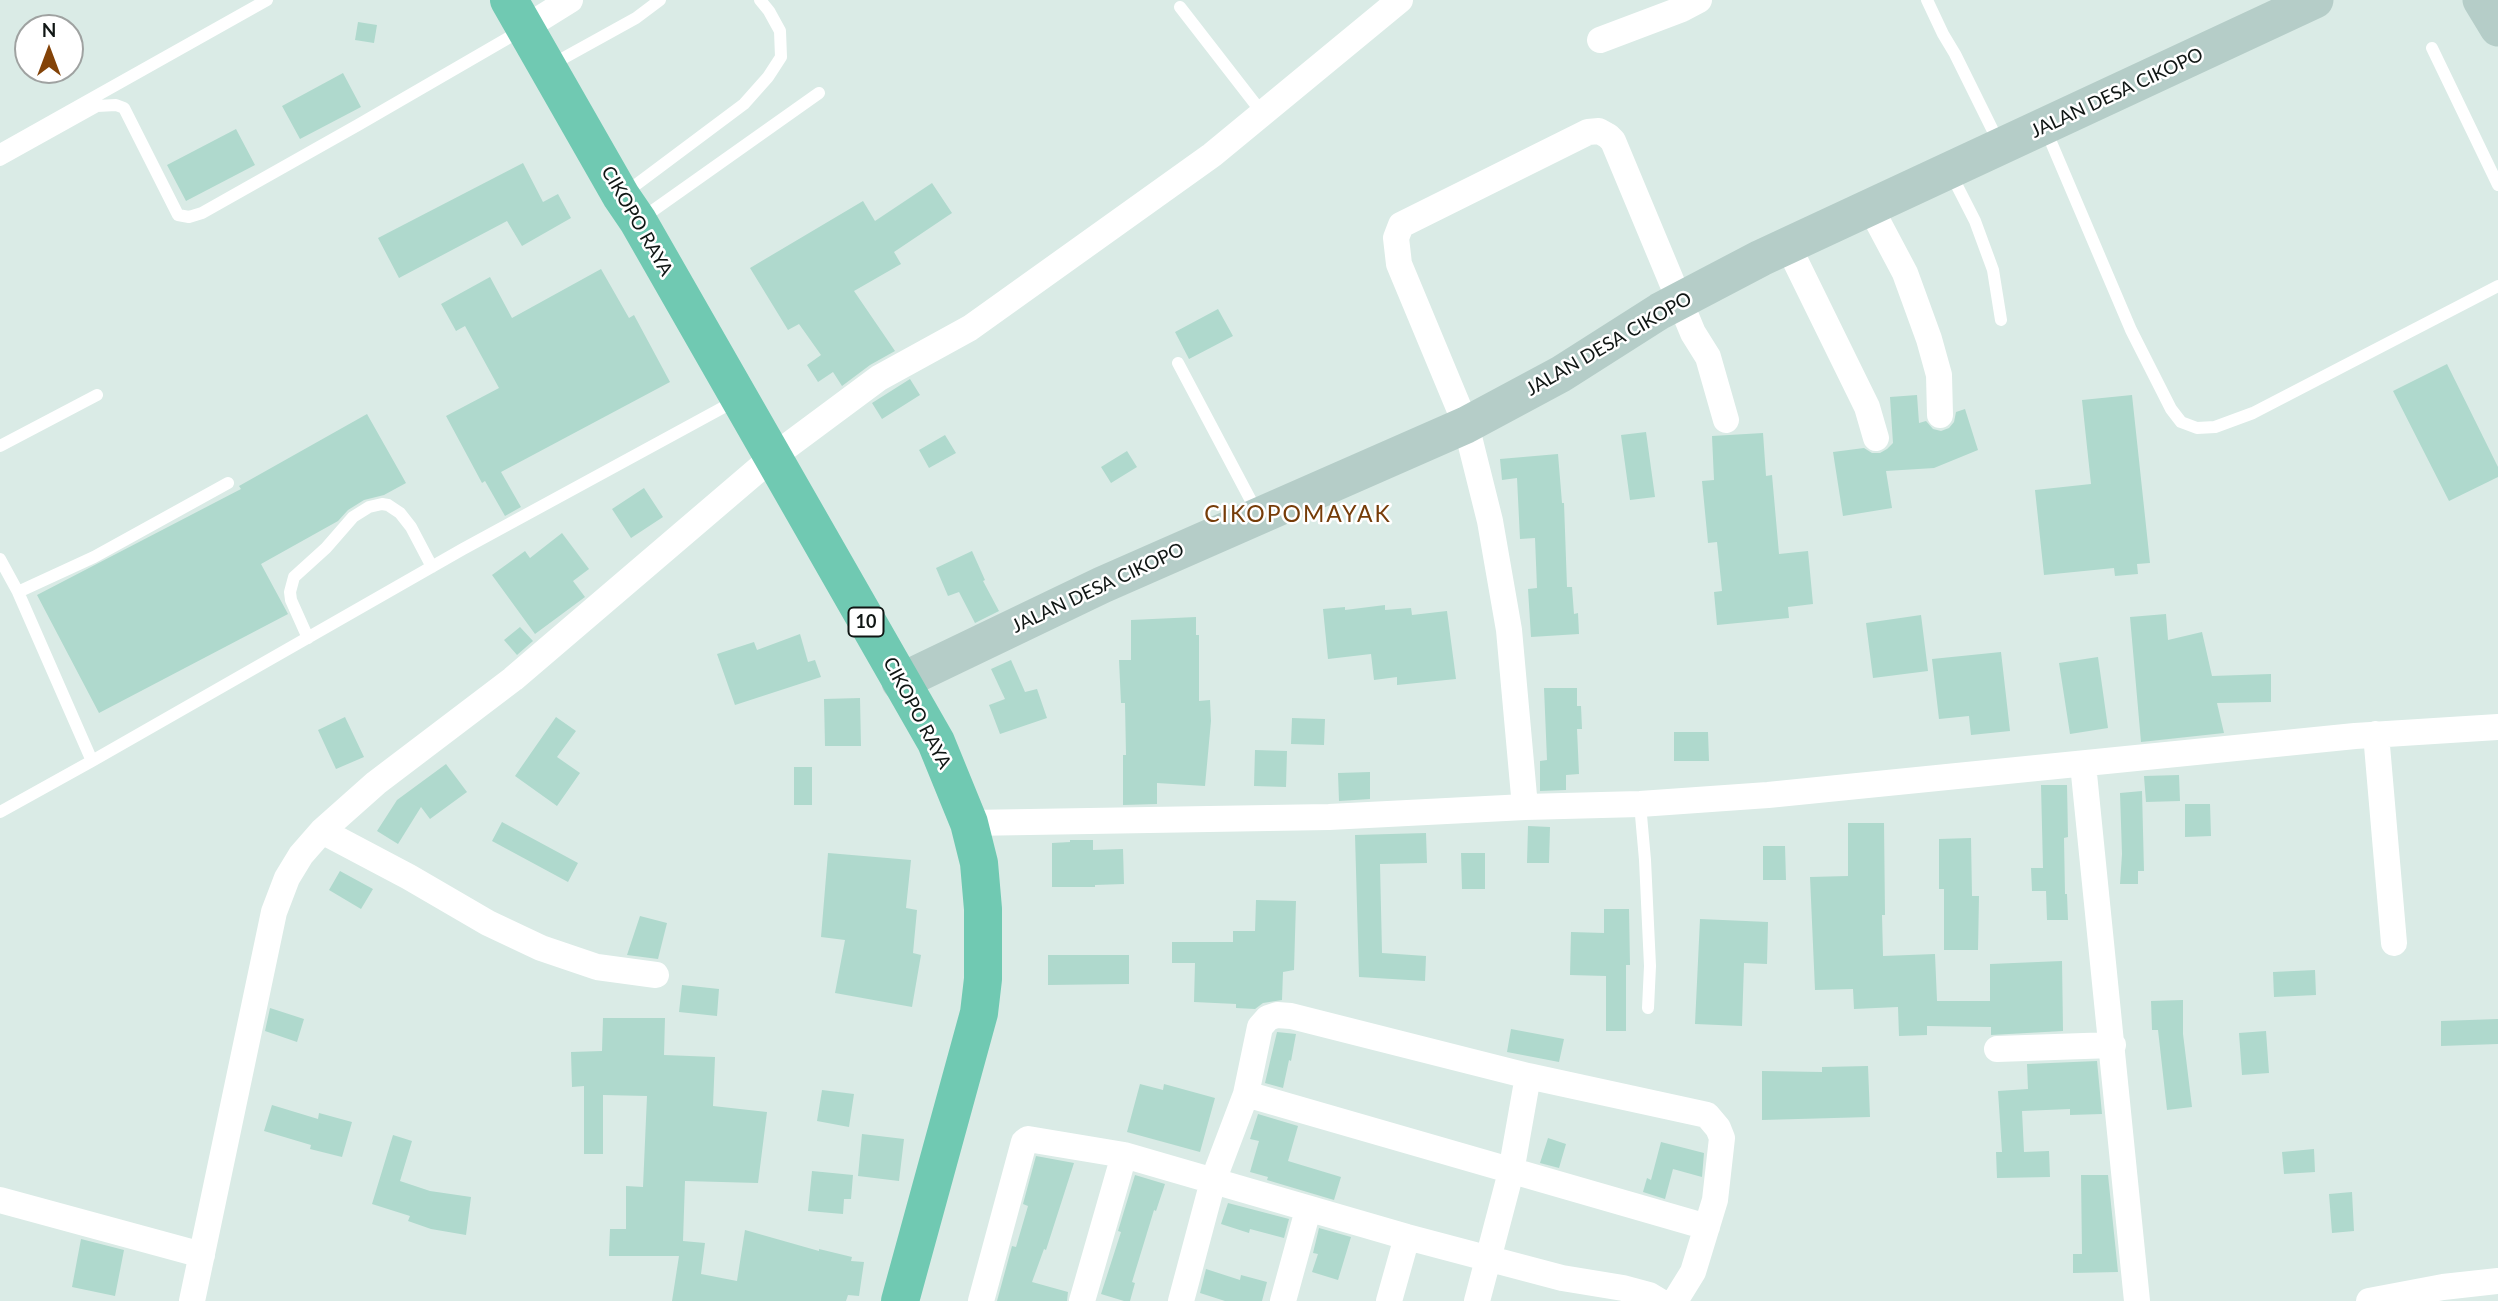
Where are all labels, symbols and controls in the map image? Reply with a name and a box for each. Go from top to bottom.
north arrow [14,14,84,84]
text: N [42,18,56,41]
street label: JALAN DESA CIKOPO [2027,43,2207,143]
street label: CIKOPO RAYA [596,162,678,280]
street label: JALAN DESA CIKOPO [1522,287,1696,401]
district label: CIKOPOMAYAK [1206,501,1390,529]
street label: JALAN DESA CIKOPO [1008,538,1188,638]
road number: 10 [848,608,884,636]
street label: CIKOPO RAYA [878,653,956,773]

